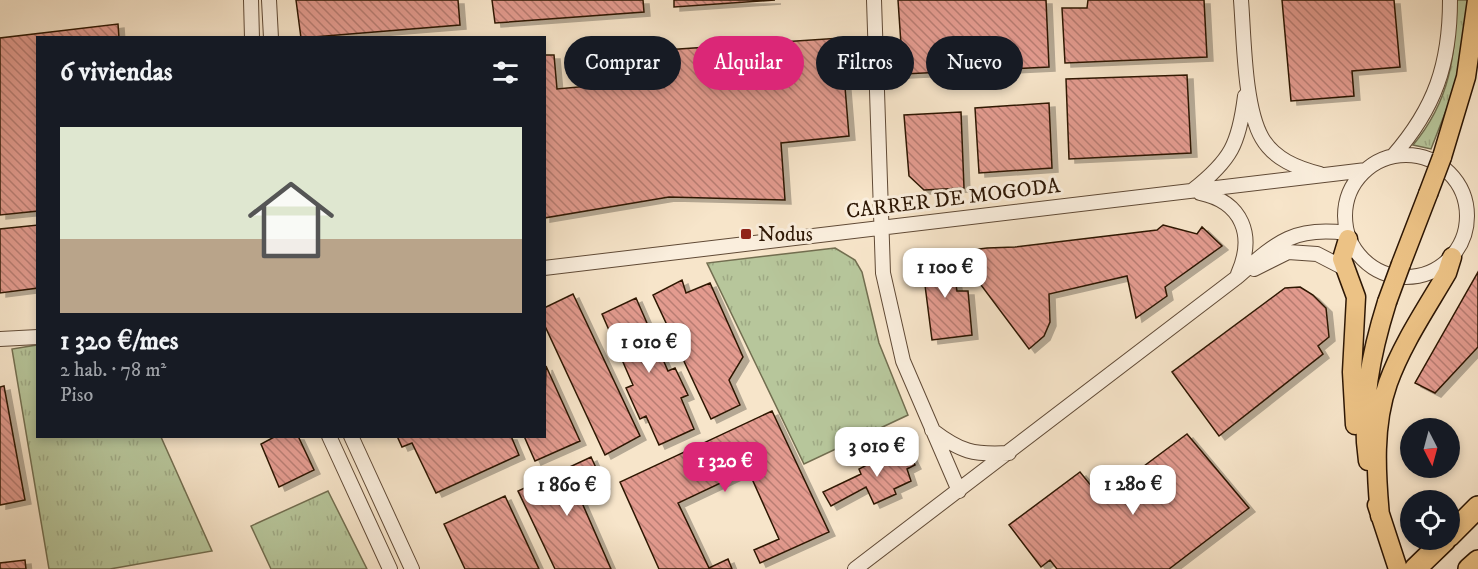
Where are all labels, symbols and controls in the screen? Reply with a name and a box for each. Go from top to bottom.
chip: Comprar [564,36,681,90]
chip: Alquilar [693,36,804,90]
chip: Filtros [816,36,914,90]
chip: Nuevo [926,36,1023,90]
text: 6 viviendas [60,56,172,89]
icon: filters [489,56,522,89]
icon: home [237,166,345,274]
street label: CARRER DE MOGODA [845,173,1062,225]
place label: Nodus [758,222,813,248]
marker: Nodus [739,227,753,241]
pin: 1 100 € [890,248,1000,299]
text: 1 100 € [917,255,973,280]
pin: 1 010 € [594,323,704,374]
text: 1 320 €/mes [60,325,178,358]
text: 1 010 € [621,330,677,355]
text: 2 hab. · 78 m² [60,358,166,383]
text: Piso [60,383,93,408]
north arrow [1400,418,1460,478]
map controls [1400,418,1460,550]
pin: 3 010 € [822,427,932,478]
text: 3 010 € [849,434,905,459]
pin: 1 320 € [670,442,780,493]
text: 1 320 € [697,449,753,474]
pin: 1 280 € [1078,465,1188,516]
pin: 1 860 € [512,466,622,517]
text: 1 280 € [1104,472,1162,497]
text: 1 860 € [538,473,596,498]
button: locate [1400,490,1460,550]

